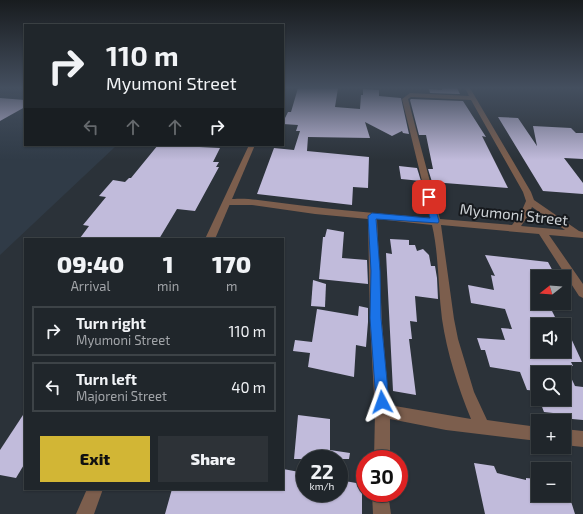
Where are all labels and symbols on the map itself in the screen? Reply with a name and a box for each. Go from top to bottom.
pin [412,180,446,214]
street label: Myumoni Street [459,199,569,229]
north arrow [531,270,571,310]
position arrow [361,381,403,423]
speed limit sign: 30 [356,450,408,502]

